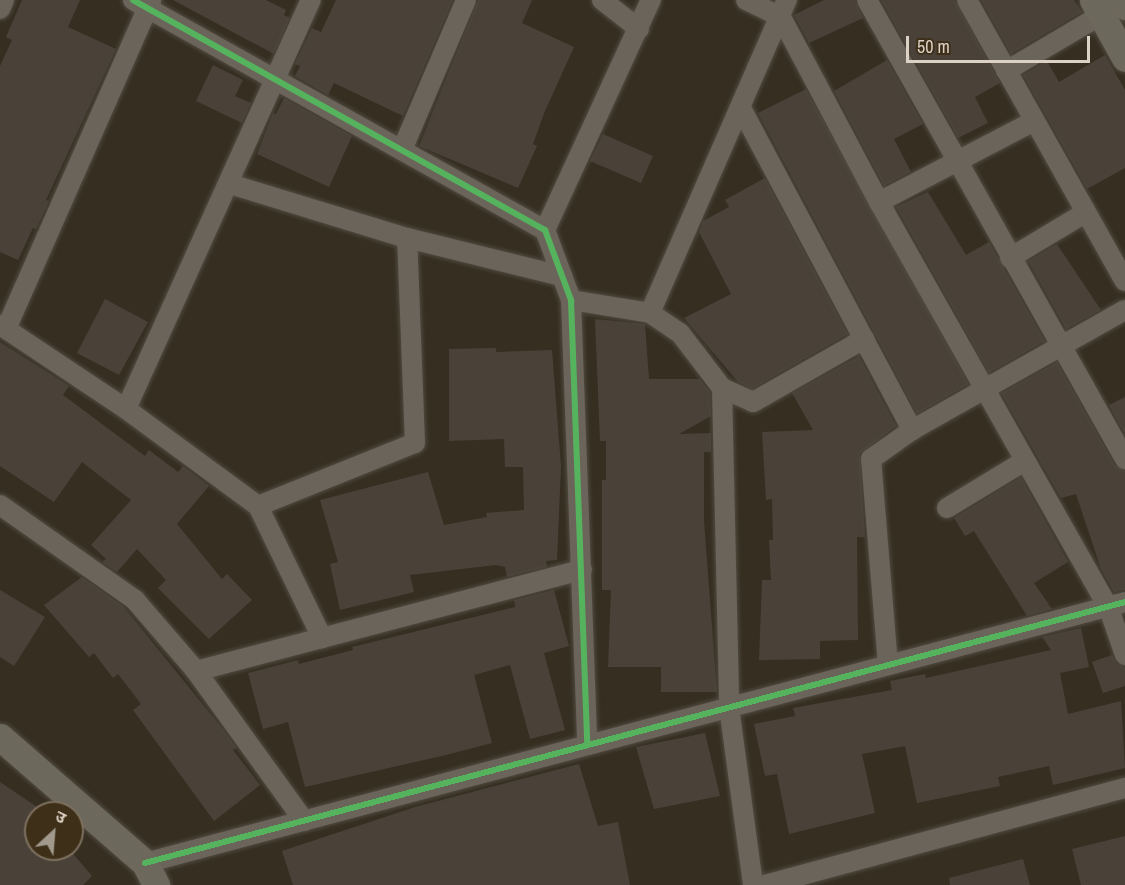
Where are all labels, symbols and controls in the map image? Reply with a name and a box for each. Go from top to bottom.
scale bar [909,24,1094,62]
text: 50 m [917,34,950,59]
north arrow [24,801,84,861]
text: उ [52,805,70,829]

